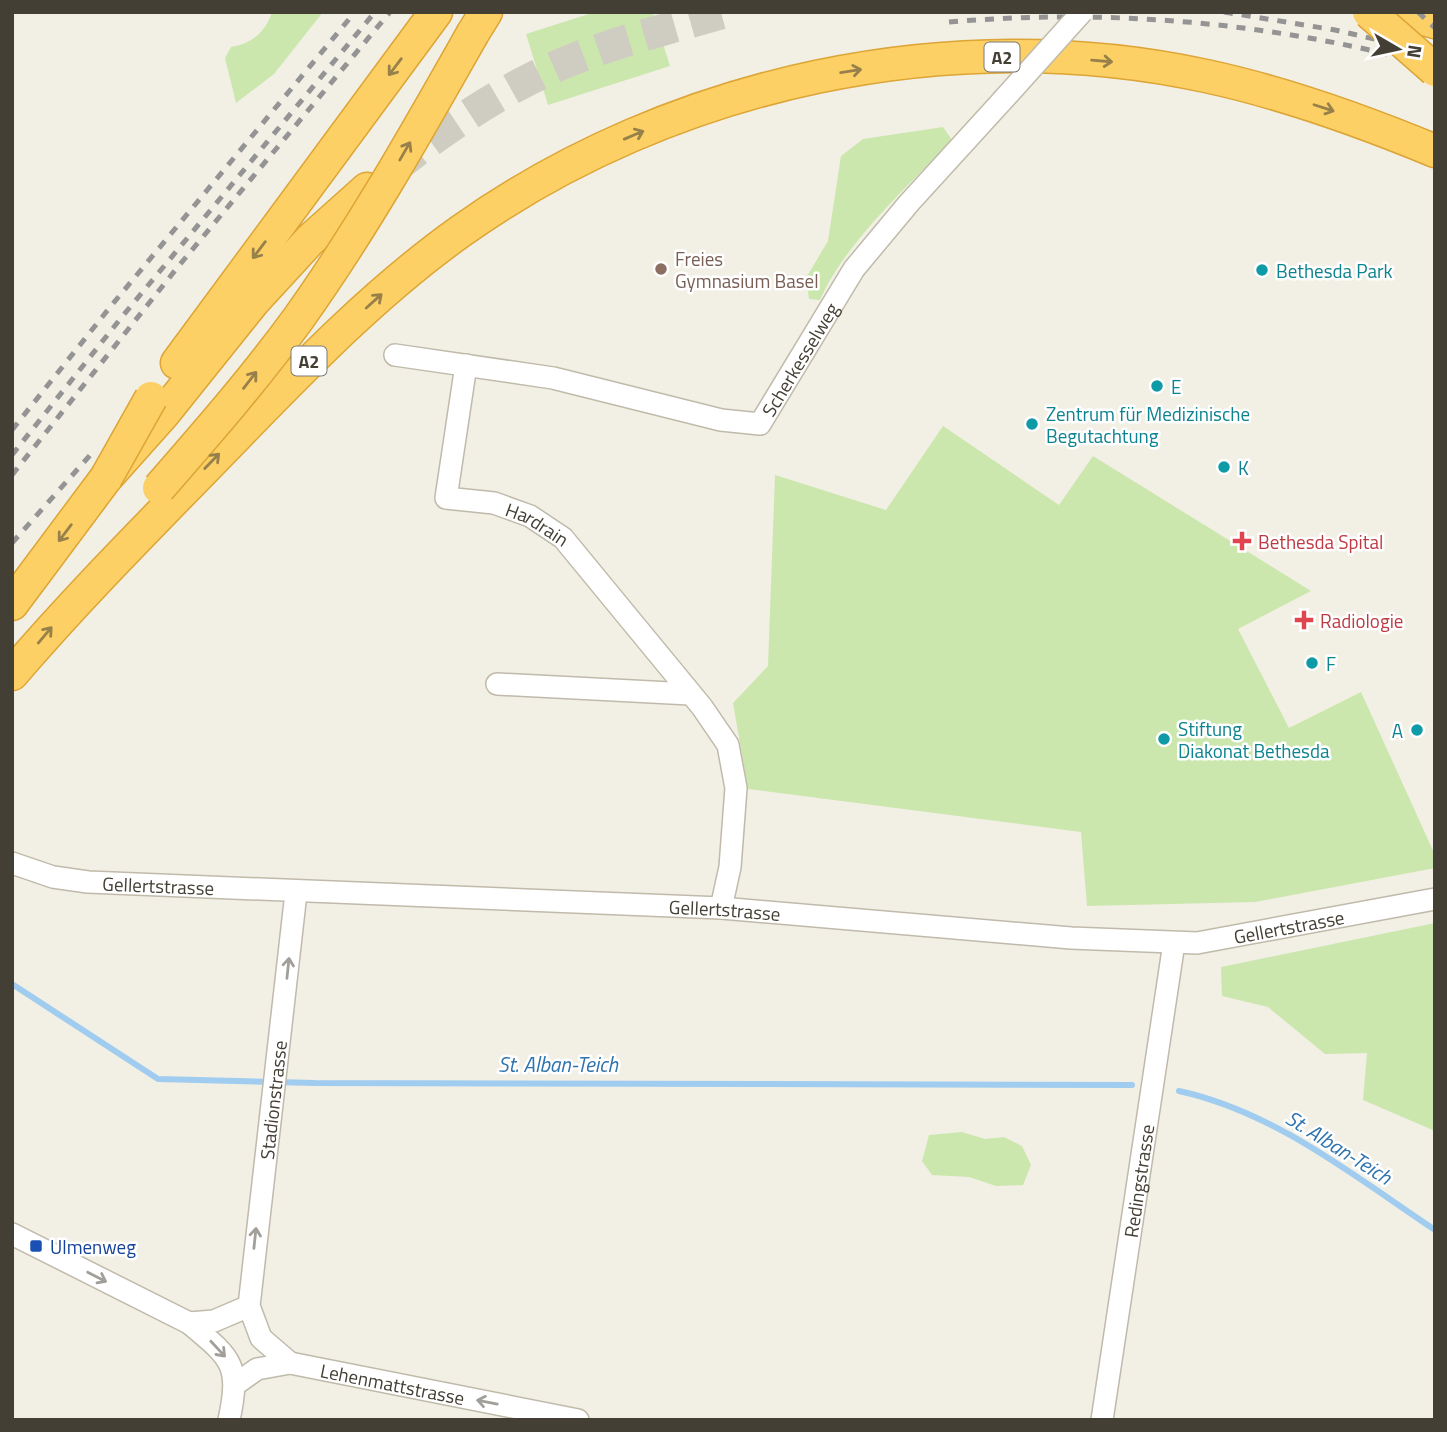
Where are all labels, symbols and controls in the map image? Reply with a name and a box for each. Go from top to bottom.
north arrow [1363,14,1433,84]
road number: A2 [984,42,1020,72]
text: N [1400,43,1431,61]
one-way arrow [1091,55,1113,68]
one-way arrow [388,57,402,76]
one-way arrow [840,64,862,77]
one-way arrow [1313,103,1335,115]
one-way arrow [623,128,644,141]
one-way arrow [399,142,413,162]
one-way arrow [252,240,267,259]
place label: Freies Gymnasium Basel [675,244,819,295]
place label: Bethesda Park [1276,256,1393,285]
marker: Freies Gymnasium Basel [653,261,669,277]
marker: Bethesda Park [1254,262,1270,278]
one-way arrow [364,293,382,309]
street label: Scherkesselweg [754,296,845,422]
road number: A2 [292,346,326,376]
one-way arrow [243,371,258,389]
place label: E [1171,372,1182,401]
marker: E [1149,378,1165,394]
place label: Zentrum für Medizinische Begutachtung [1046,399,1250,450]
marker: Zentrum für Medizinische Begutachtung [1024,416,1040,432]
one-way arrow [204,453,221,470]
place label: K [1238,453,1249,482]
marker: K [1216,459,1232,475]
street label: Hardrain [502,494,575,553]
one-way arrow [58,523,72,542]
place label: Bethesda Spital [1258,527,1383,556]
marker: Bethesda Spital [1232,531,1252,551]
place label: Radiologie [1320,606,1403,635]
marker: Radiologie [1294,610,1314,630]
one-way arrow [37,627,53,645]
place label: F [1326,649,1336,678]
marker: F [1304,655,1320,671]
place label: Stiftung Diakonat Bethesda [1178,714,1330,765]
place label: A [1392,716,1403,745]
marker: A [1409,722,1425,738]
marker: Stiftung Diakonat Bethesda [1156,731,1172,747]
street label: Gellertstrasse [102,868,215,902]
street label: Gellertstrasse [668,891,782,928]
street label: Gellertstrasse [1231,902,1346,950]
one-way arrow [282,958,295,980]
street label: Stadionstrasse [251,1039,294,1161]
water label: St. Alban-Teich [498,1048,619,1080]
water label: St. Alban-Teich [1280,1102,1399,1193]
street label: Redingstrasse [1115,1122,1161,1239]
one-way arrow [249,1228,262,1250]
place label: Ulmenweg [50,1232,136,1261]
marker: Ulmenweg [28,1238,44,1254]
one-way arrow [86,1270,107,1284]
one-way arrow [210,1340,227,1357]
street label: Lehenmattstrasse [318,1355,467,1412]
one-way arrow [476,1395,499,1408]

